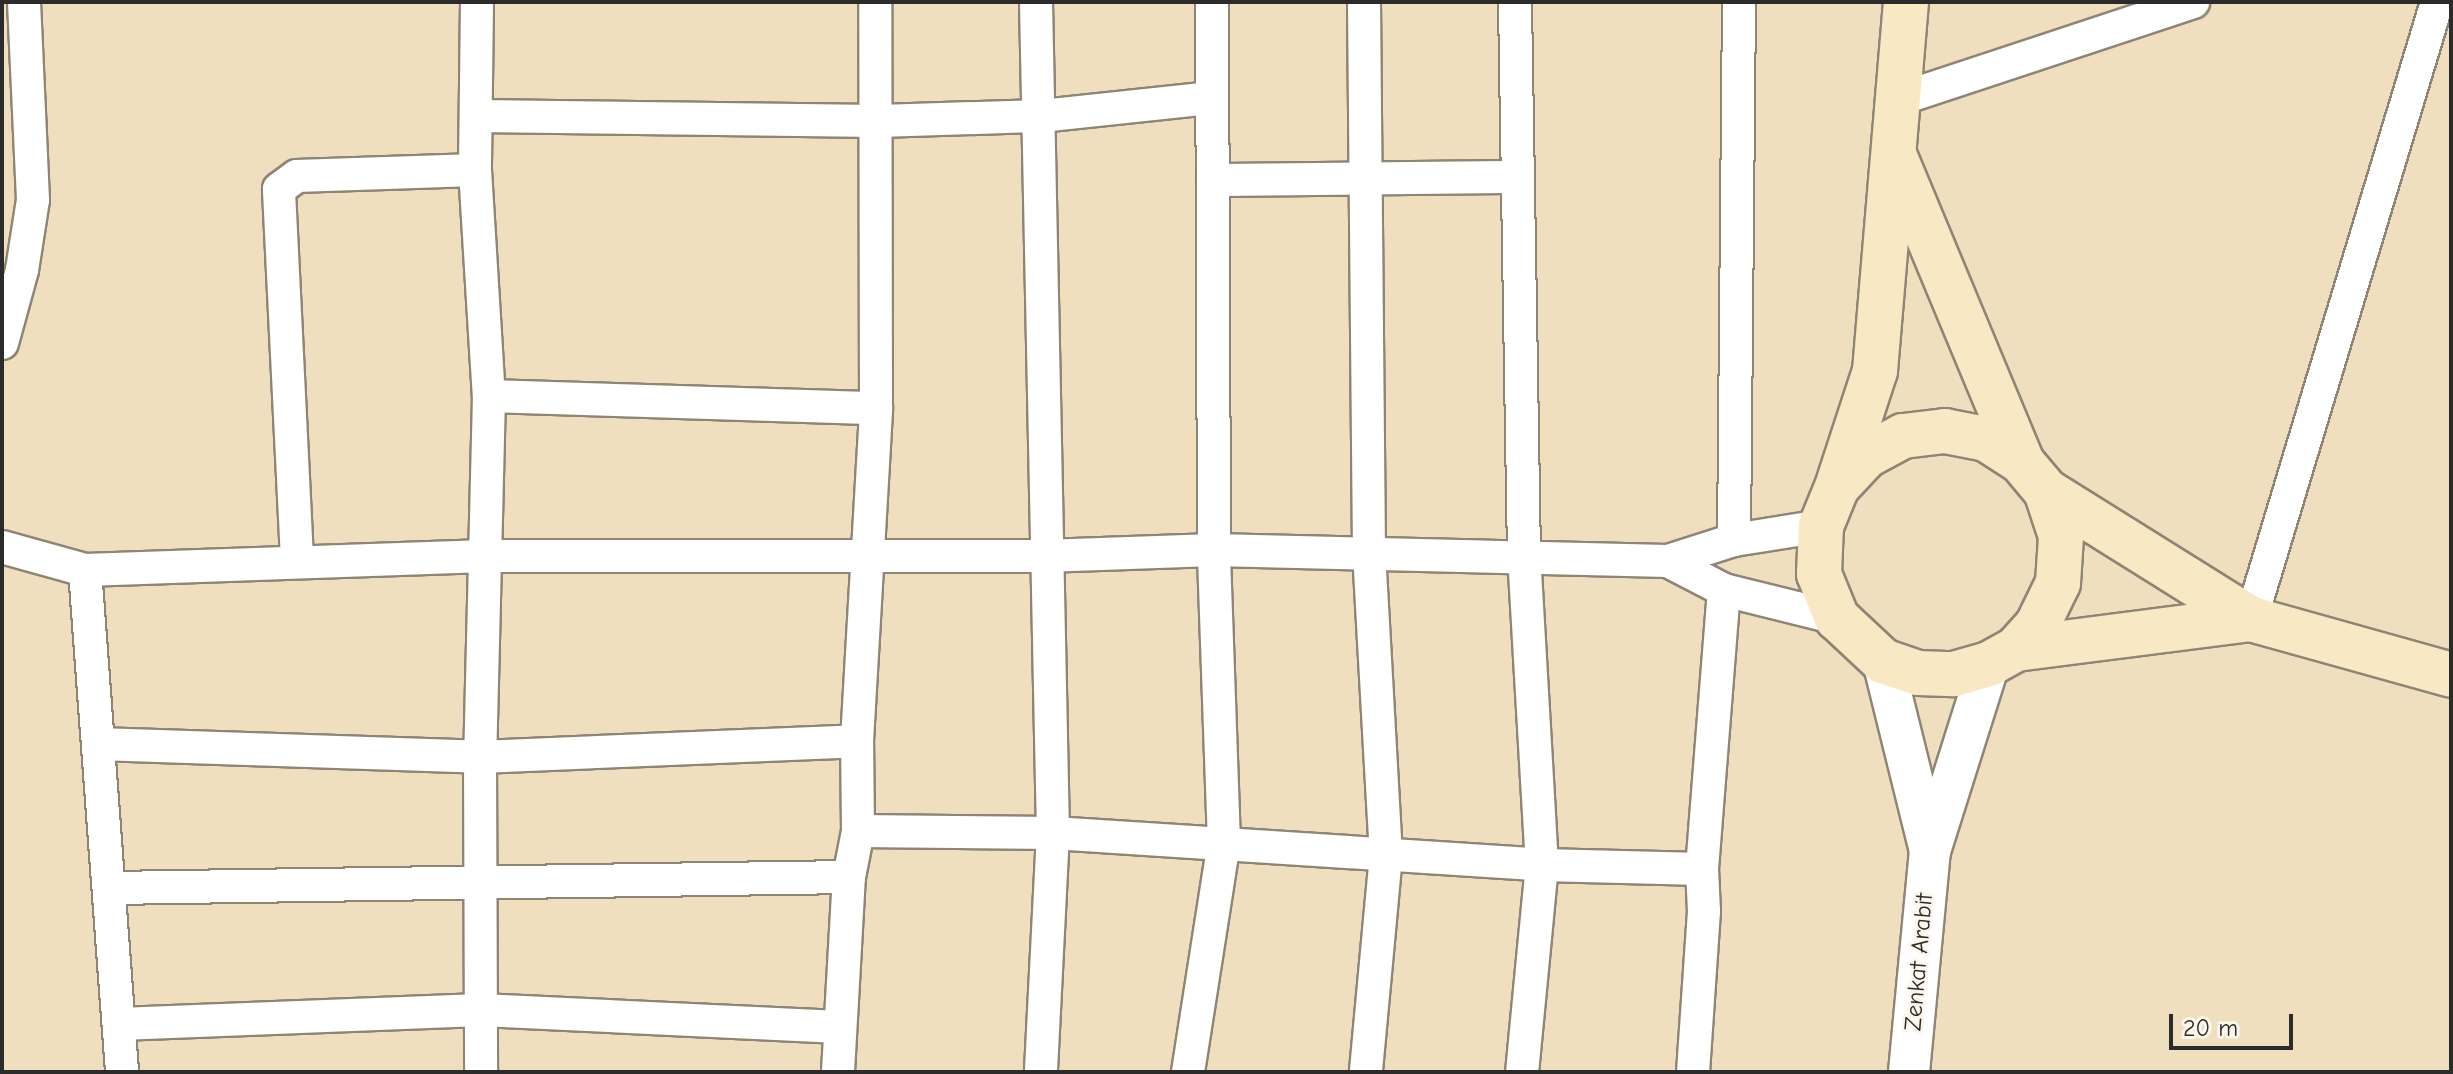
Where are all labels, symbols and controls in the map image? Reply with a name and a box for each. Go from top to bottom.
street label: Zenkat Arabit [1899,892,1939,1032]
scale bar [2173,998,2297,1048]
text: 20 m [2183,1014,2238,1042]

